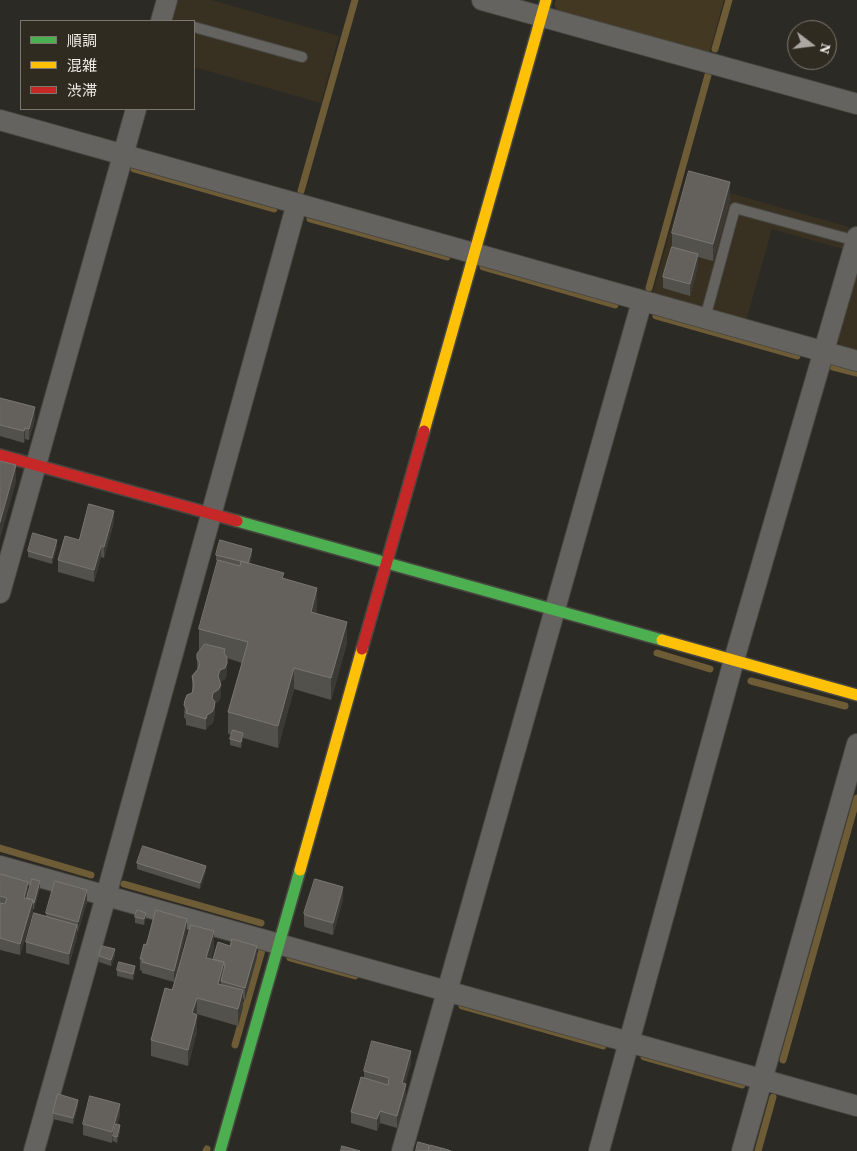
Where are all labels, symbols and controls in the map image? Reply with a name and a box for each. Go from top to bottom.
legend [20,20,195,110]
north arrow [787,20,837,70]
text: 順調 [67,30,97,51]
text: N [815,41,837,56]
text: 混雑 [67,55,97,76]
text: 渋滞 [67,80,97,101]

